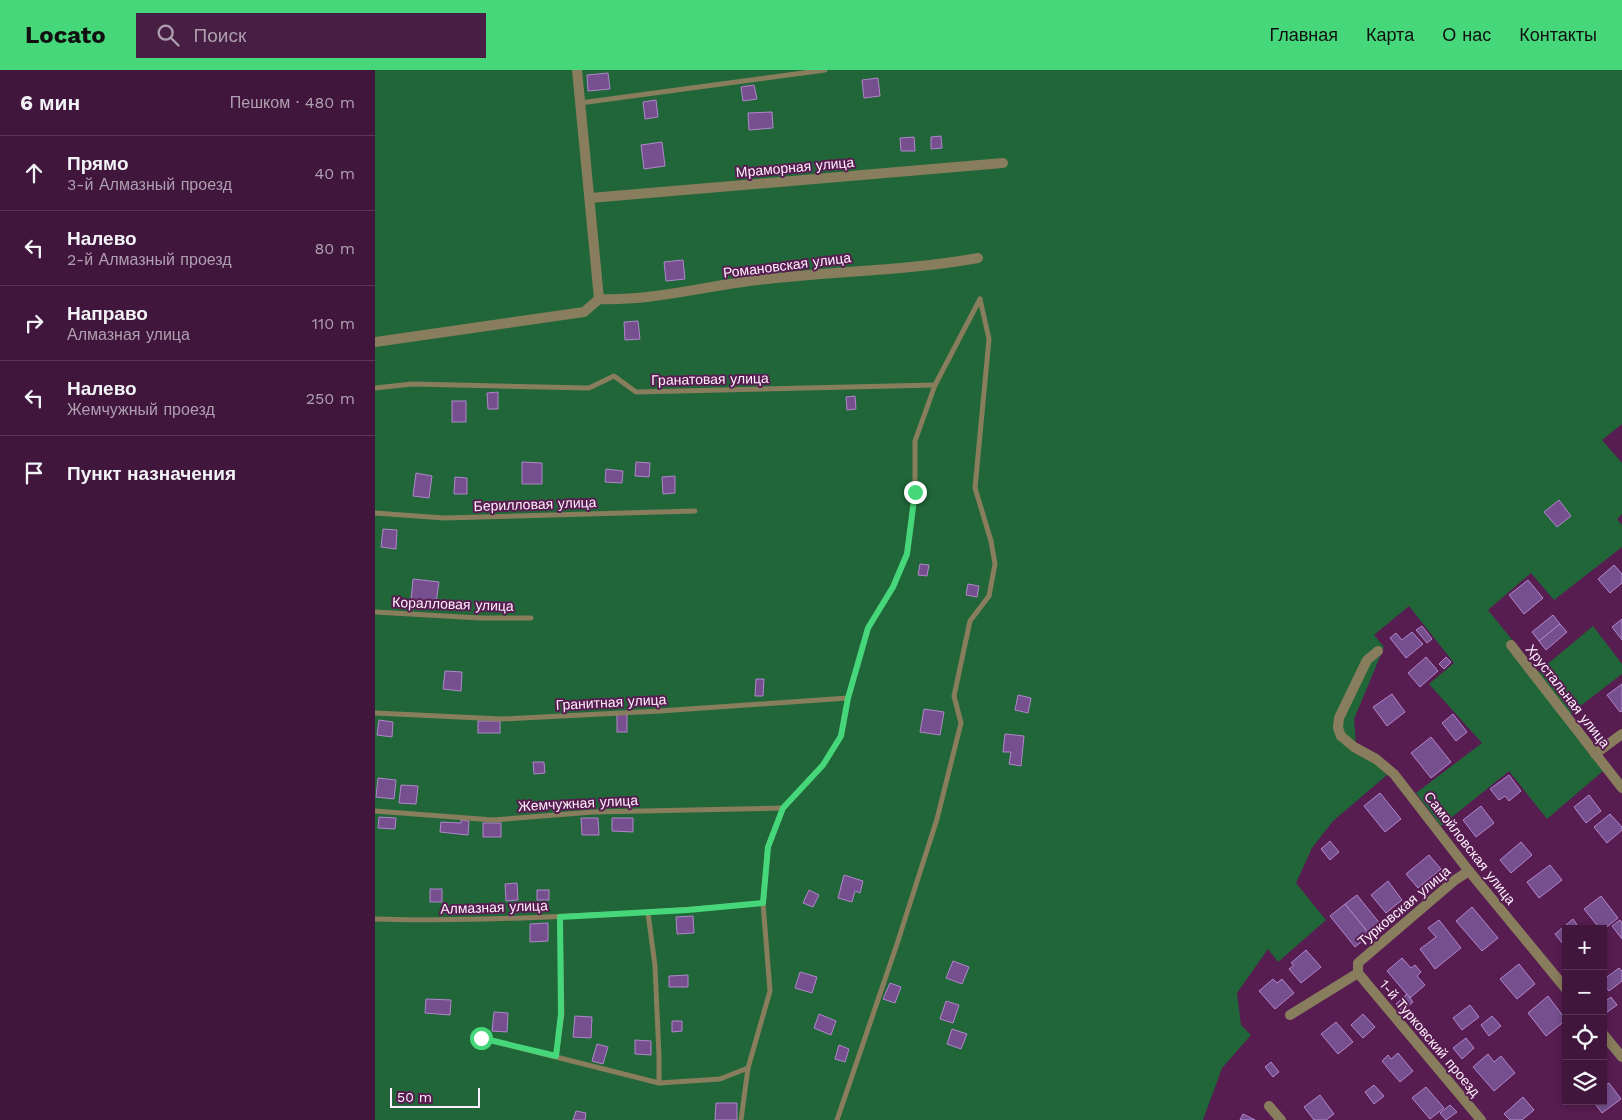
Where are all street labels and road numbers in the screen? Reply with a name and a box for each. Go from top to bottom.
street label: Мраморная улица [735,154,855,180]
street label: Романовская улица [722,249,852,281]
street label: Гранатовая улица [651,370,769,388]
street label: Берилловая улица [473,494,597,514]
street label: Коралловая улица [392,594,514,614]
street label: Хрустальная улица [1523,641,1613,751]
street label: Гранитная улица [555,691,667,713]
street label: Самойловская улица [1421,788,1519,908]
street label: Жемчужная улица [517,792,639,814]
street label: Турковская улица [1354,863,1454,949]
street label: Алмазная улица [440,897,548,917]
street label: 1-й Турковский проезд [1377,976,1483,1100]

